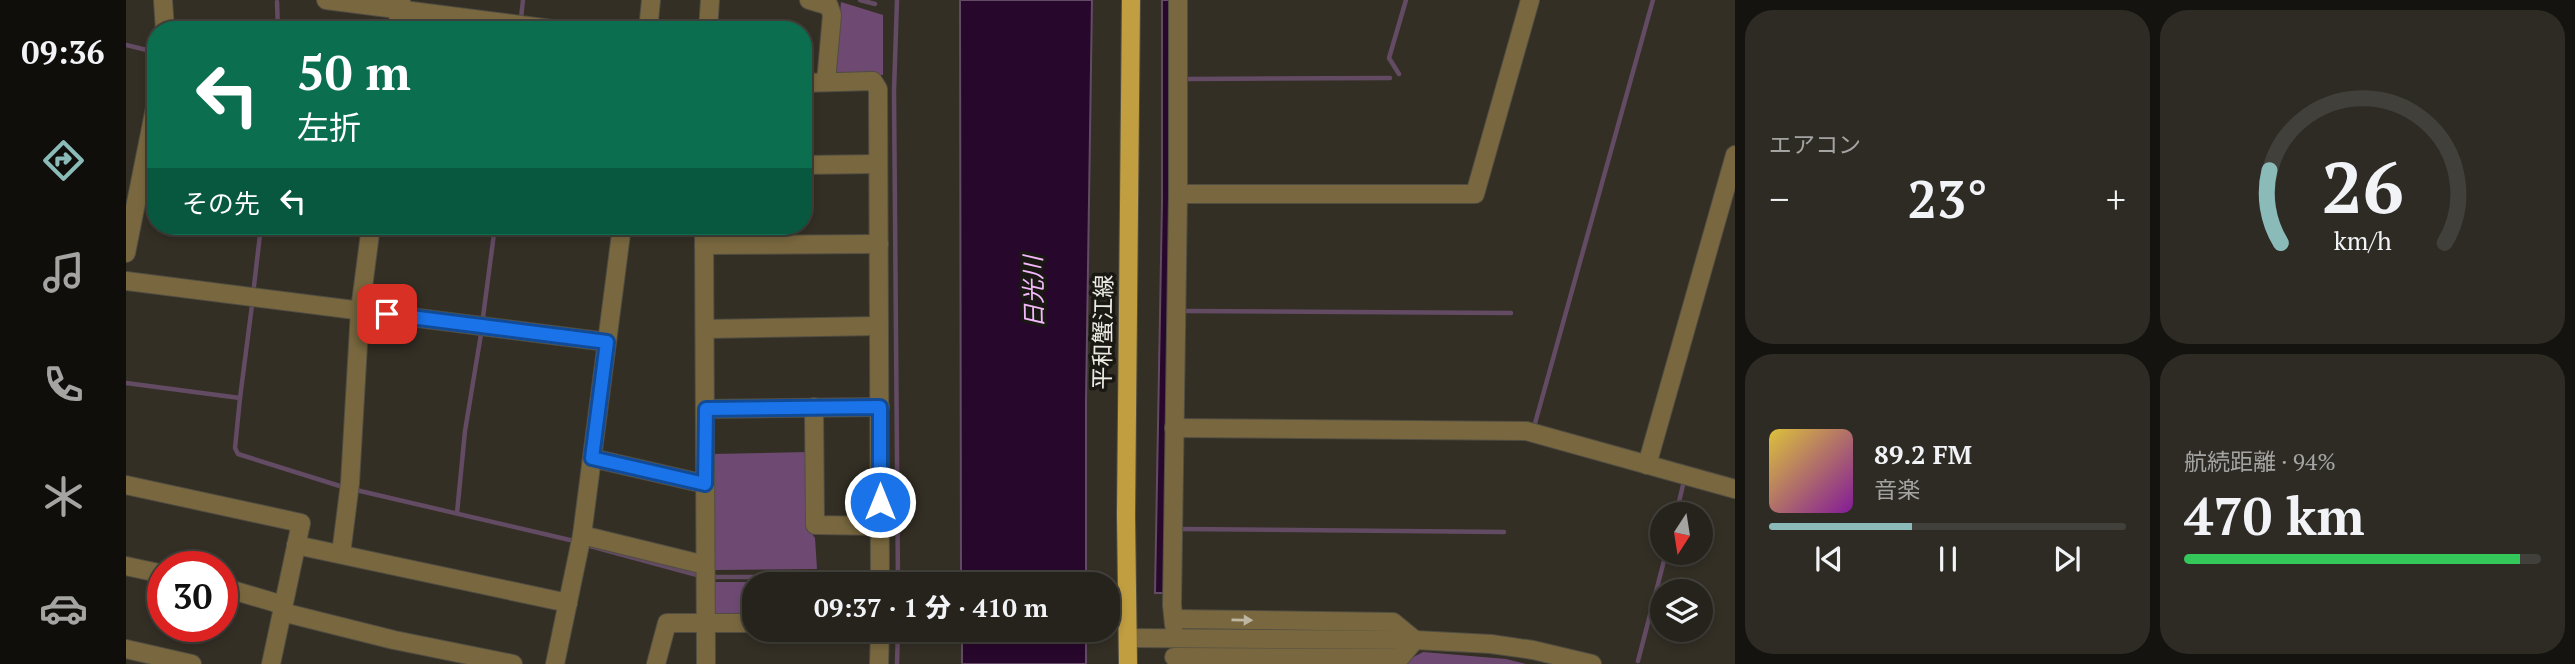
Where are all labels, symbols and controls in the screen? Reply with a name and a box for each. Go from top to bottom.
text: 09:36 [21,31,105,73]
text: 50 m [297,39,411,104]
icon: left [182,49,273,140]
text: 左折 [297,106,361,148]
text: エアコン [1769,129,1861,160]
icon: directions [39,136,88,185]
text: 26 [2321,137,2404,234]
text: 23° [1907,164,1988,233]
text: − [1769,174,1789,224]
text: + [2106,174,2126,224]
icon: left [274,182,312,220]
text: その先 [182,186,260,220]
text: km/h [2334,224,2392,257]
icon: music [39,248,88,297]
water label: 日光川 [1016,253,1050,328]
street label: 平和蟹江線 [1086,274,1119,390]
pin [357,284,417,344]
icon: arrive [368,295,406,333]
icon: phone [39,360,88,409]
text: 89.2 FM [1874,437,1972,471]
text: 航続距離 · 94% [2184,446,2336,477]
position arrow [843,465,917,539]
icon: climate [39,472,88,521]
text: 音楽 [1874,474,1920,505]
text: 470 km [2184,481,2365,550]
north arrow [1650,502,1713,565]
map controls [1650,502,1713,642]
icon: previous [1810,540,1848,578]
icon: pause [1929,540,1967,578]
icon: next [2048,540,2086,578]
speed limit sign: 30 [147,551,238,642]
button: layers [1650,579,1713,642]
icon: car [39,584,88,633]
text: 09:37 · 1 分 · 410 m [814,590,1048,624]
one-way arrow [1231,614,1253,626]

